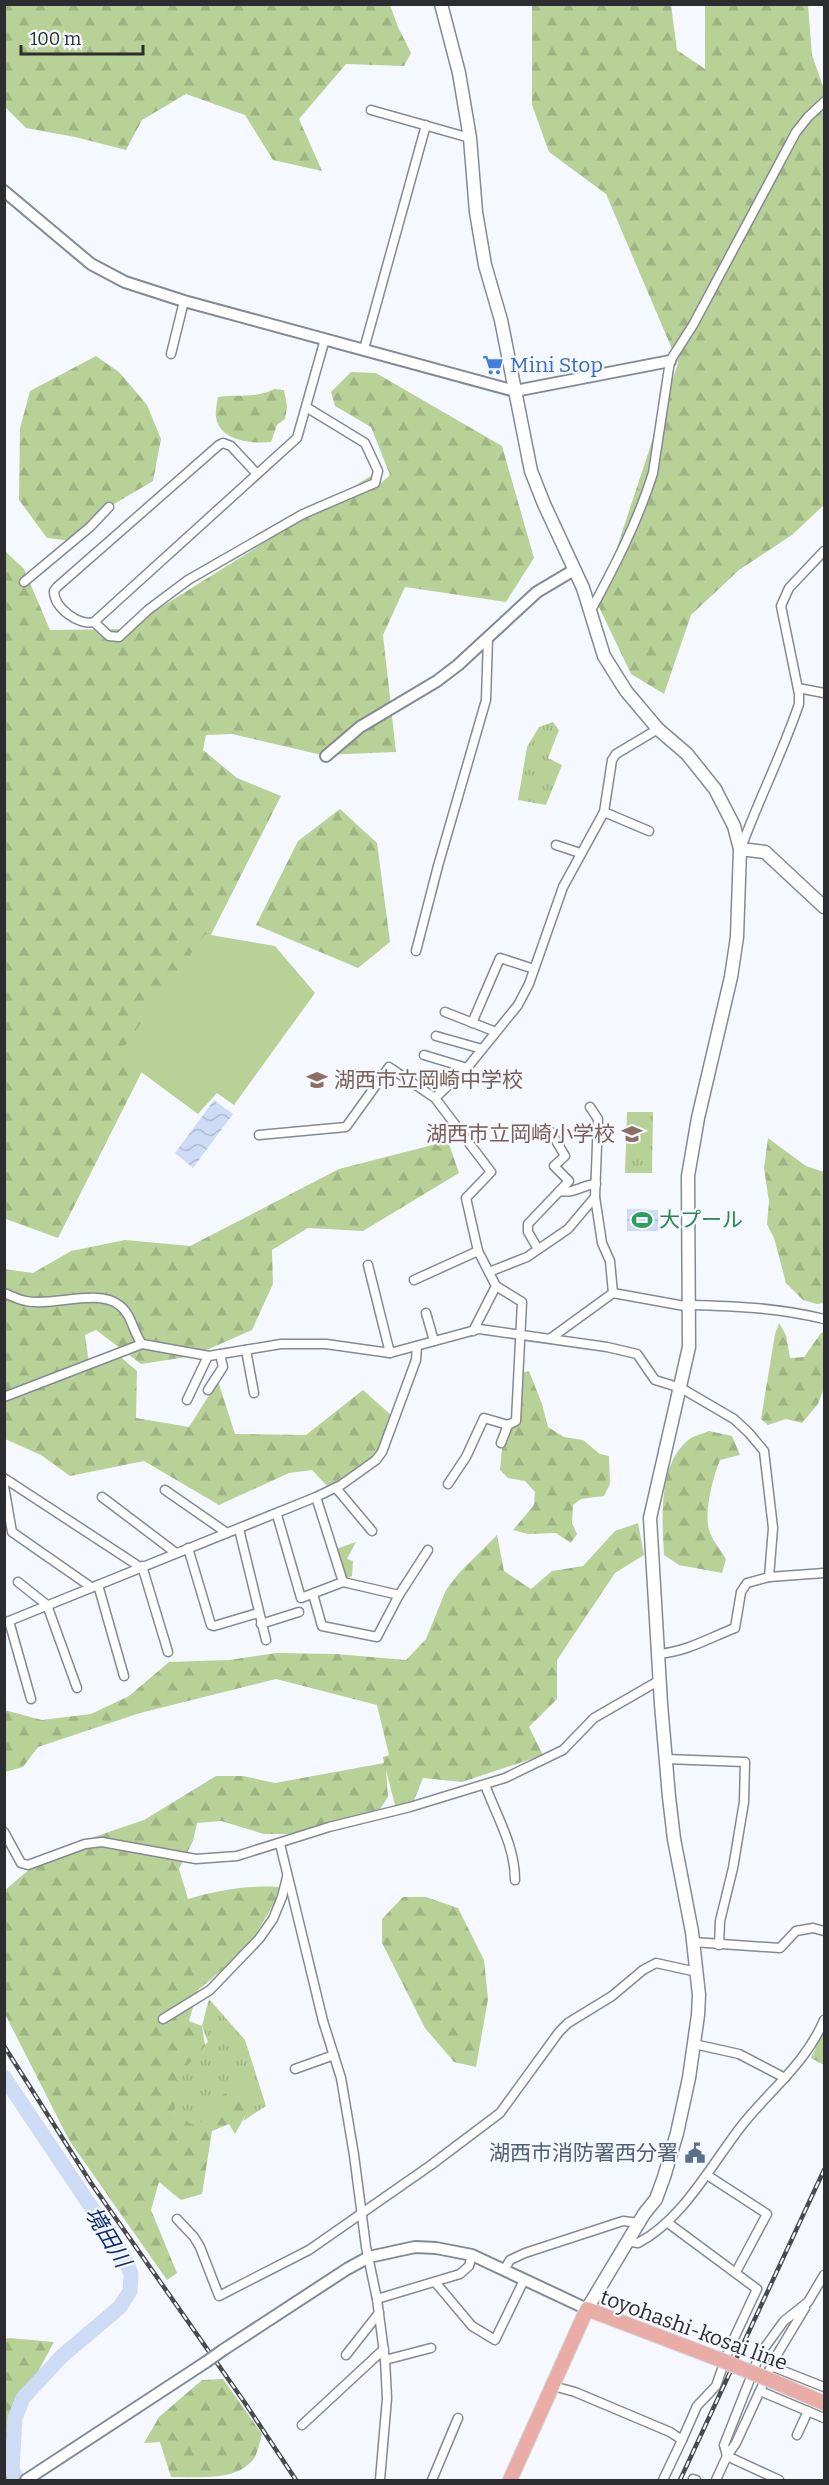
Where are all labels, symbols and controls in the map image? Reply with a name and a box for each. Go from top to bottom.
scale bar [21,18,142,56]
text: 100 m [30,28,81,50]
place label: Mini Stop [510,352,603,378]
supermarket icon: Mini Stop [481,353,505,377]
place label: 湖西市立岡崎中学校 [334,1067,523,1093]
school or university icon: 湖西市立岡崎中学校 [305,1068,329,1092]
place label: 湖西市立岡崎小学校 [426,1121,615,1147]
school or university icon: 湖西市立岡崎小学校 [620,1122,644,1146]
place label: 大プール [659,1207,743,1233]
sports icon: 大プール [630,1208,654,1232]
place label: 湖西市消防署西分署 [489,2140,678,2166]
public building icon: 湖西市消防署西分署 [683,2141,707,2165]
water label: 境田川 [79,2202,138,2274]
street label: toyohashi-kosai line [597,2284,791,2376]

